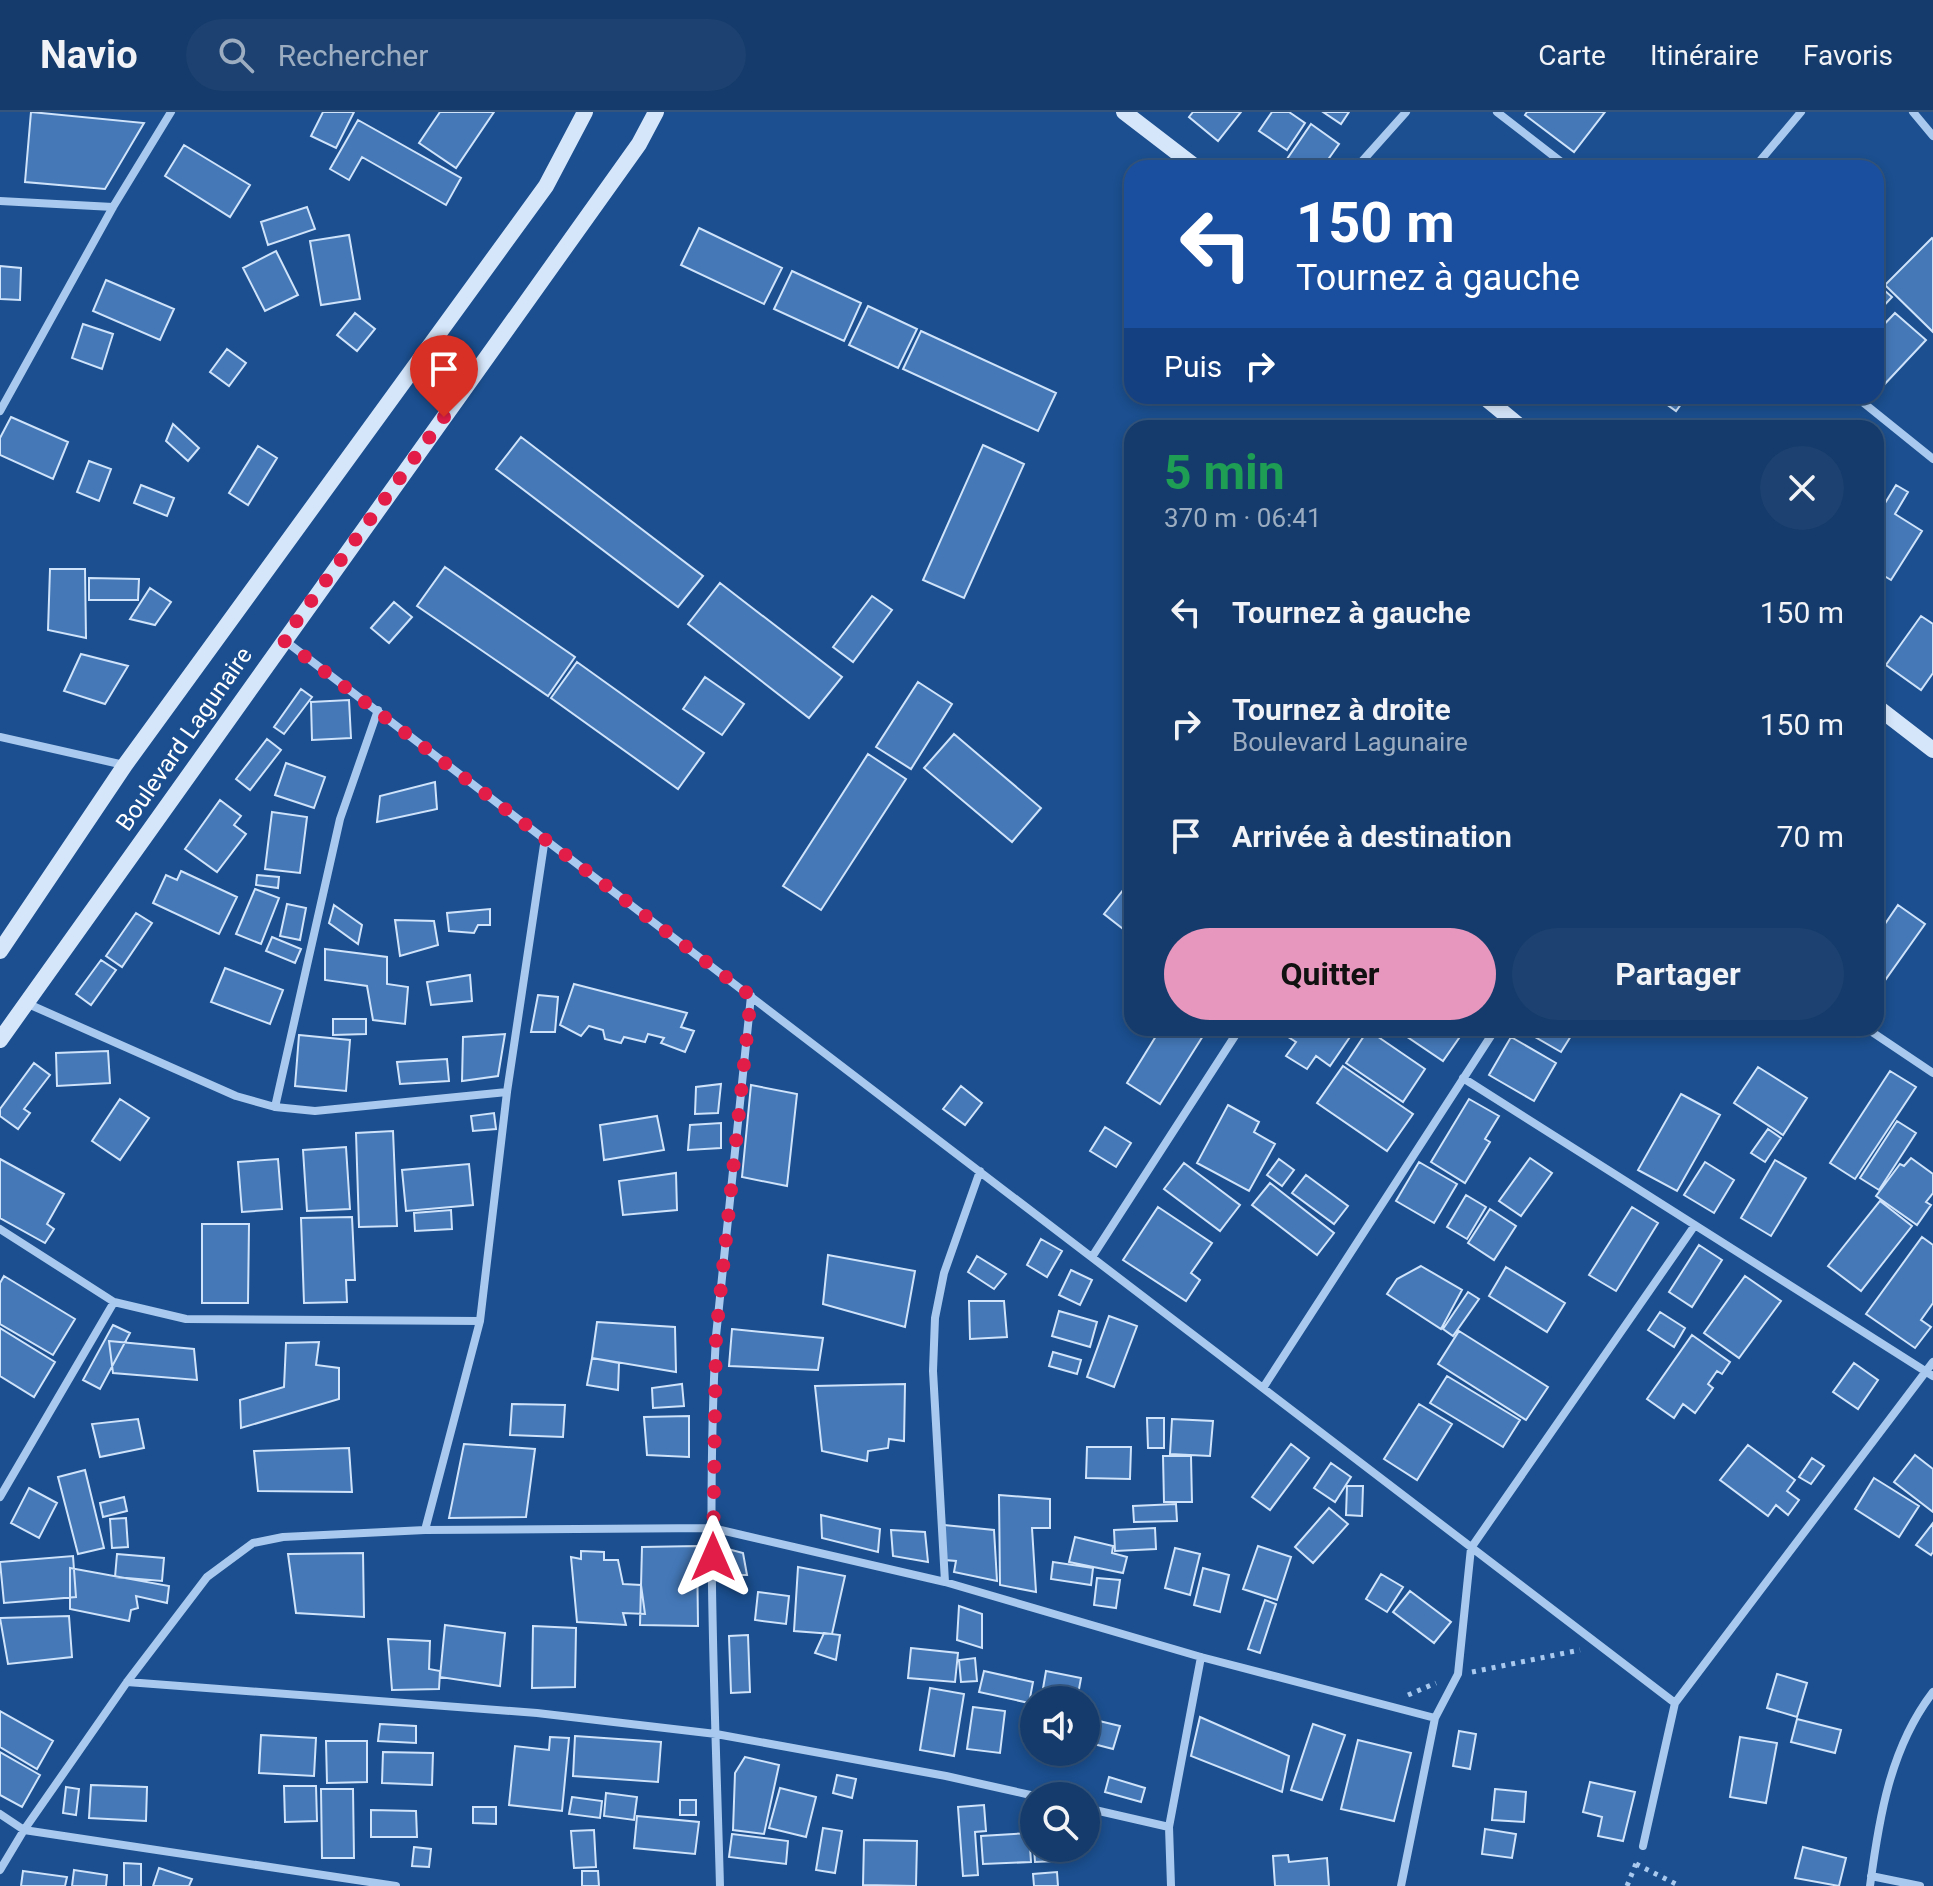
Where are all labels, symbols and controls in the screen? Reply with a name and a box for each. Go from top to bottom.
search box [186,19,746,91]
text: Navio [40,33,138,77]
icon: search [214,33,258,77]
text: Rechercher [278,38,428,73]
text: Carte [1538,39,1606,72]
text: Itinéraire [1650,39,1759,72]
text: Favoris [1803,39,1893,72]
text: 150 m [1296,190,1455,256]
icon: left [1164,192,1268,296]
text: Tournez à gauche [1296,257,1580,299]
pin [410,335,478,417]
icon: right [1238,344,1282,388]
icon: arrive [422,347,466,391]
text: Puis [1164,349,1222,384]
text: 5 min [1164,444,1285,501]
button: close [1760,446,1844,530]
text: 370 m · 06:41 [1164,503,1322,533]
icon: left [1164,590,1208,634]
text: Tournez à gauche [1232,595,1471,630]
text: 150 m [1760,595,1844,630]
street label: Boulevard Lagunaire [110,642,258,836]
text: Tournez à droite [1232,692,1451,727]
icon: right [1164,702,1208,746]
text: 150 m [1760,707,1844,742]
text: Boulevard Lagunaire [1232,727,1468,757]
icon: arrive [1164,814,1208,858]
text: Arrivée à destination [1232,819,1512,854]
text: 70 m [1777,819,1844,854]
button: Quitter [1164,928,1496,1020]
button: Partager [1512,928,1844,1020]
position arrow [671,1515,755,1599]
map controls [1020,1686,1100,1862]
button: sound [1020,1686,1100,1766]
button: search [1020,1782,1100,1862]

